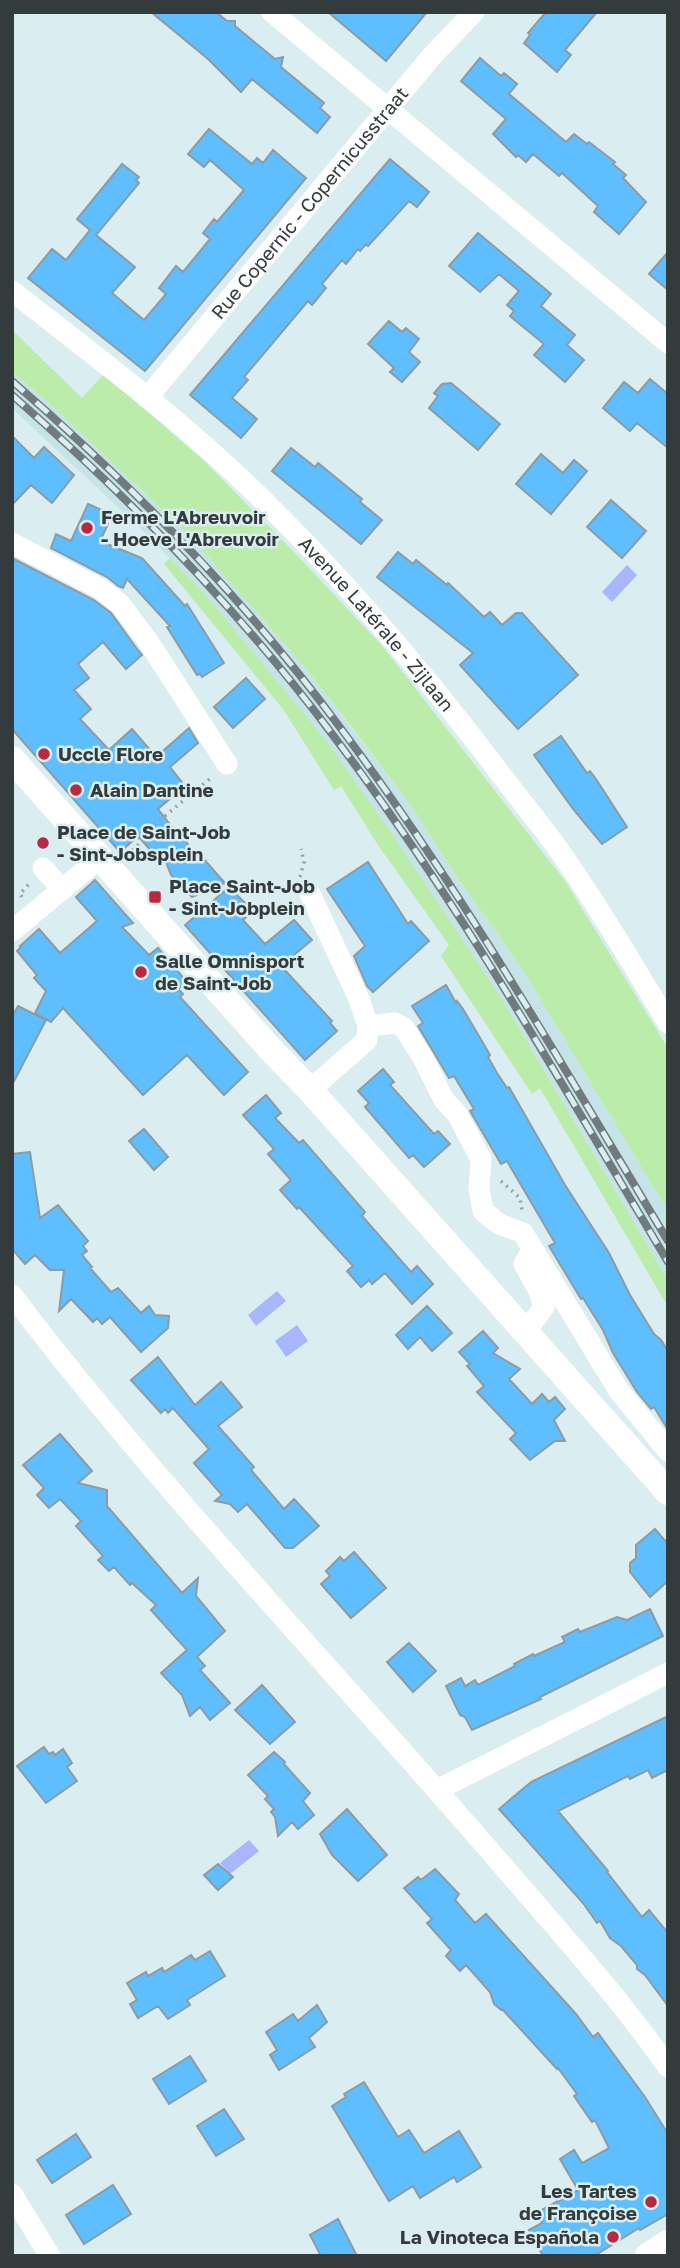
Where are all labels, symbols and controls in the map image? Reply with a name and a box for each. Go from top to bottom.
street label: Rue Copernic - Copernicusstraat [206,82,413,323]
place label: Ferme L'Abreuvoir - Hoeve L'Abreuvoir [101,505,280,550]
marker: Ferme L'Abreuvoir - Hoeve L'Abreuvoir [79,520,95,536]
street label: Avenue Latérale - Zijlaan [294,531,459,716]
place label: Uccle Flore [58,742,163,765]
marker: Uccle Flore [36,746,52,762]
place label: Alain Dantine [90,778,214,801]
marker: Alain Dantine [68,782,84,798]
place label: Place de Saint-Job - Sint-Jobsplein [57,820,231,865]
marker: Place de Saint-Job - Sint-Jobsplein [35,835,51,851]
place label: Place Saint-Job - Sint-Jobplein [169,874,315,919]
marker: Place Saint-Job - Sint-Jobplein [147,889,163,905]
place label: Salle Omnisport de Saint-Job [155,949,305,994]
marker: Salle Omnisport de Saint-Job [133,964,149,980]
place label: Les Tartes de Françoise [519,2179,637,2224]
marker: Les Tartes de Françoise [643,2194,659,2210]
place label: La Vinoteca Española [400,2225,599,2248]
marker: La Vinoteca Española [605,2229,621,2245]

